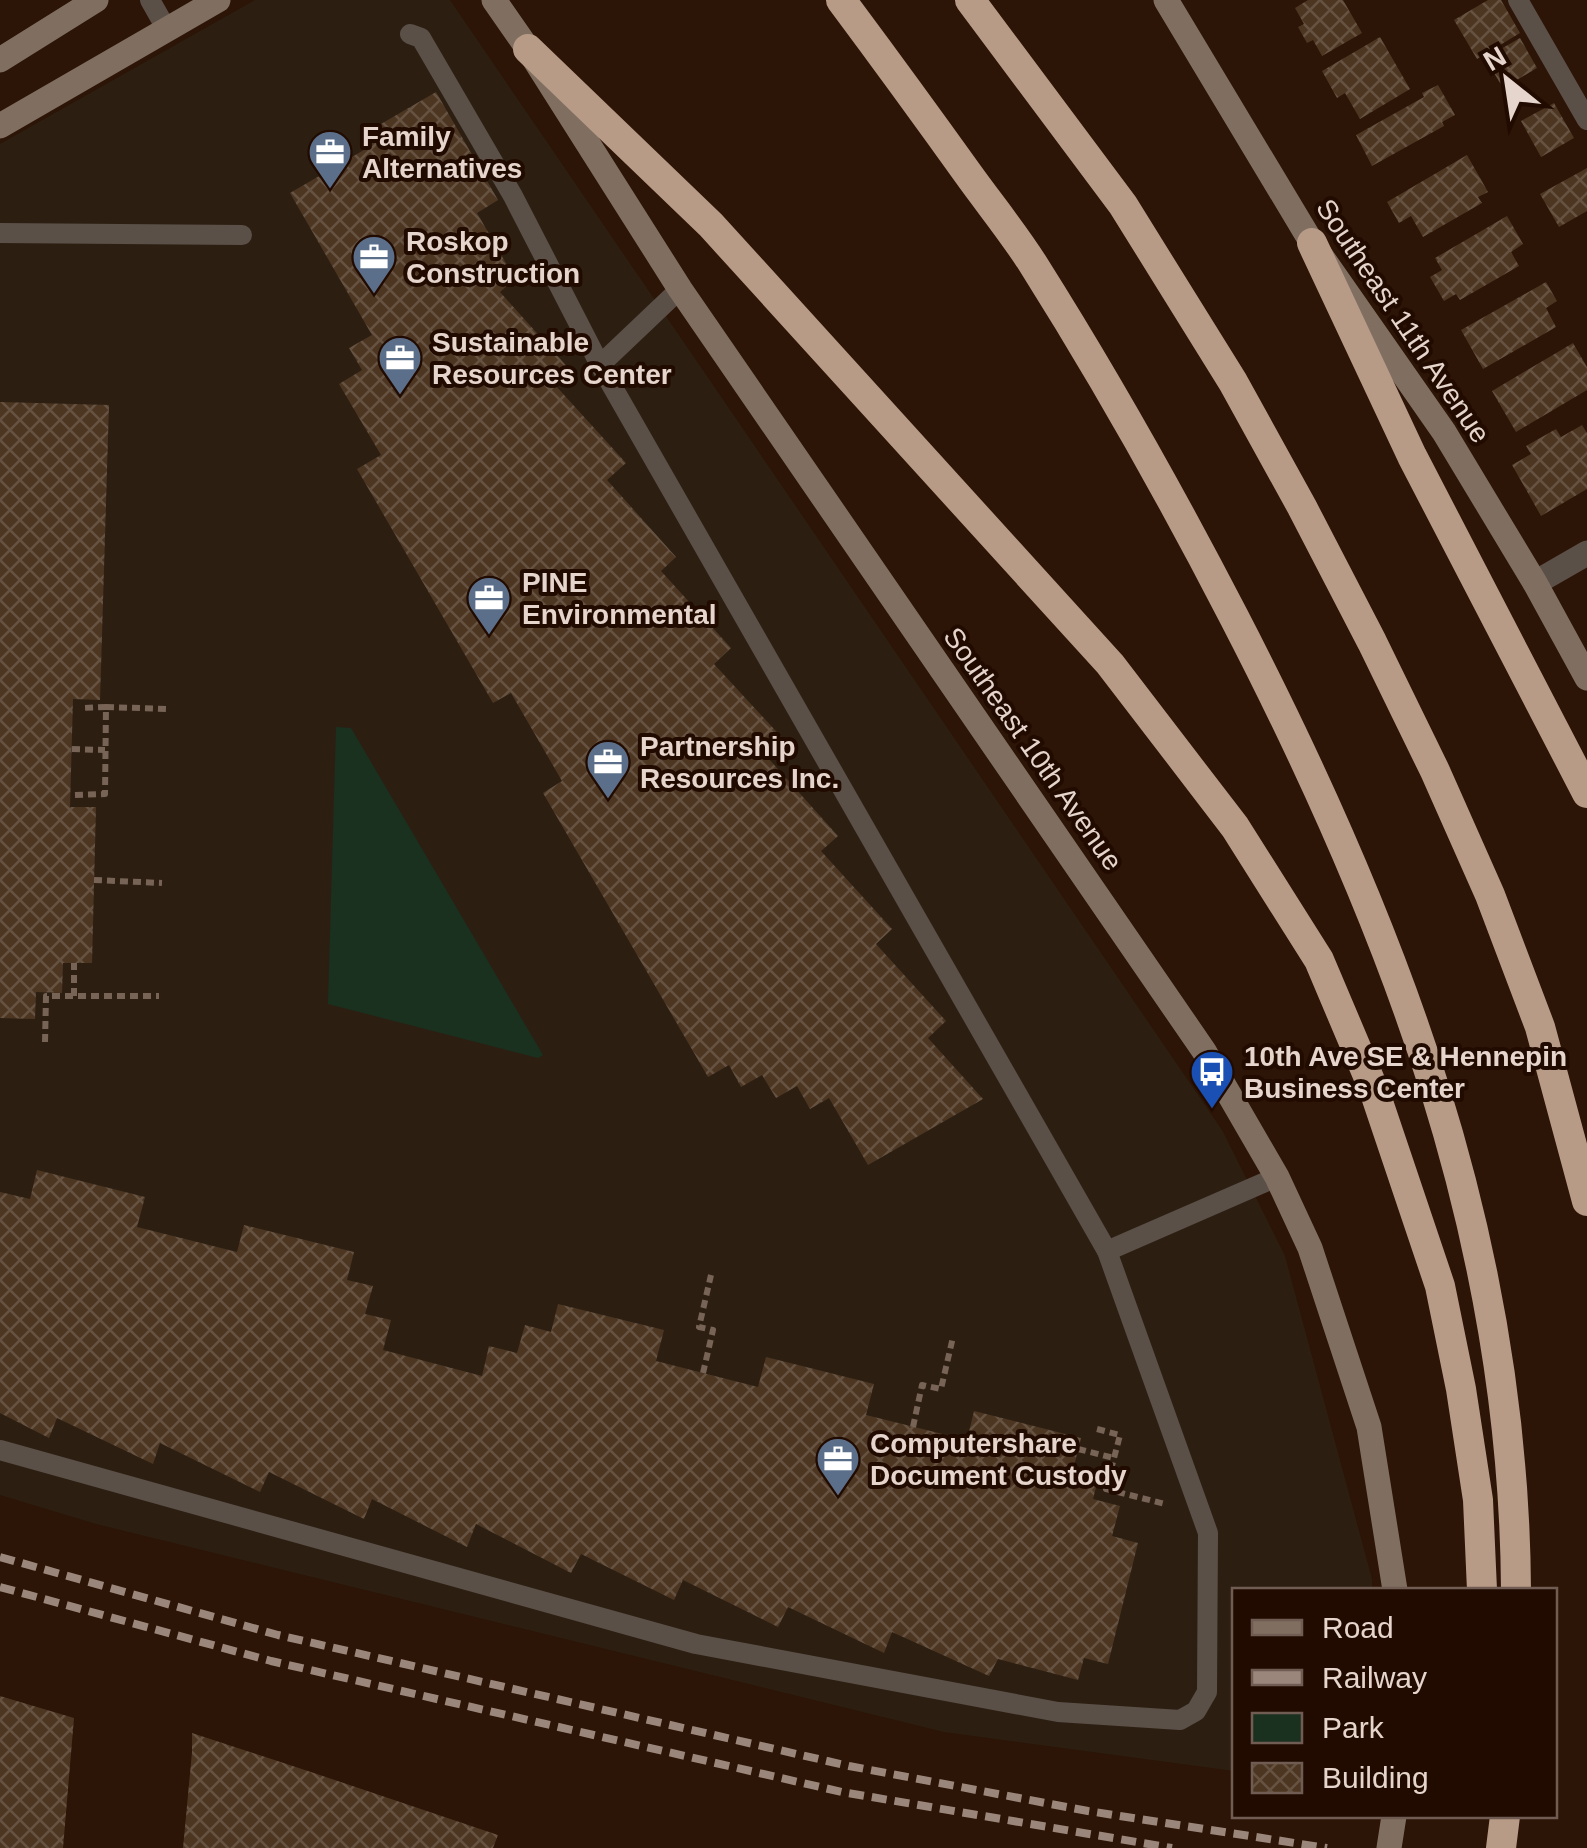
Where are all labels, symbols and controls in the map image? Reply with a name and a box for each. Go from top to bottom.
north arrow [1457,30,1557,130]
text: N [1478,40,1511,77]
place label: Family Alternatives [362,121,522,184]
office icon: Family Alternatives [307,129,353,190]
street label: Southeast 11th Avenue [1310,193,1496,449]
place label: Roskop Construction [406,226,580,289]
office icon: Roskop Construction [351,234,397,295]
place label: Sustainable Resources Center [432,327,672,390]
office icon: Sustainable Resources Center [377,335,423,396]
place label: PINE Environmental [522,567,716,630]
office icon: PINE Environmental [466,575,512,636]
street label: Southeast 10th Avenue [937,622,1129,876]
place label: Partnership Resources Inc. [640,731,839,794]
office icon: Partnership Resources Inc. [585,739,631,800]
place label: 10th Ave SE & Hennepin Business Center [1244,1041,1567,1104]
bus stop icon: 10th Ave SE & Hennepin Business Center [1189,1049,1235,1110]
place label: Computershare Document Custody [870,1428,1127,1491]
office icon: Computershare Document Custody [815,1436,861,1497]
legend [1232,1588,1557,1818]
text: Road [1322,1611,1394,1644]
text: Railway [1322,1661,1427,1694]
text: Park [1322,1711,1385,1744]
text: Building [1322,1761,1429,1794]

